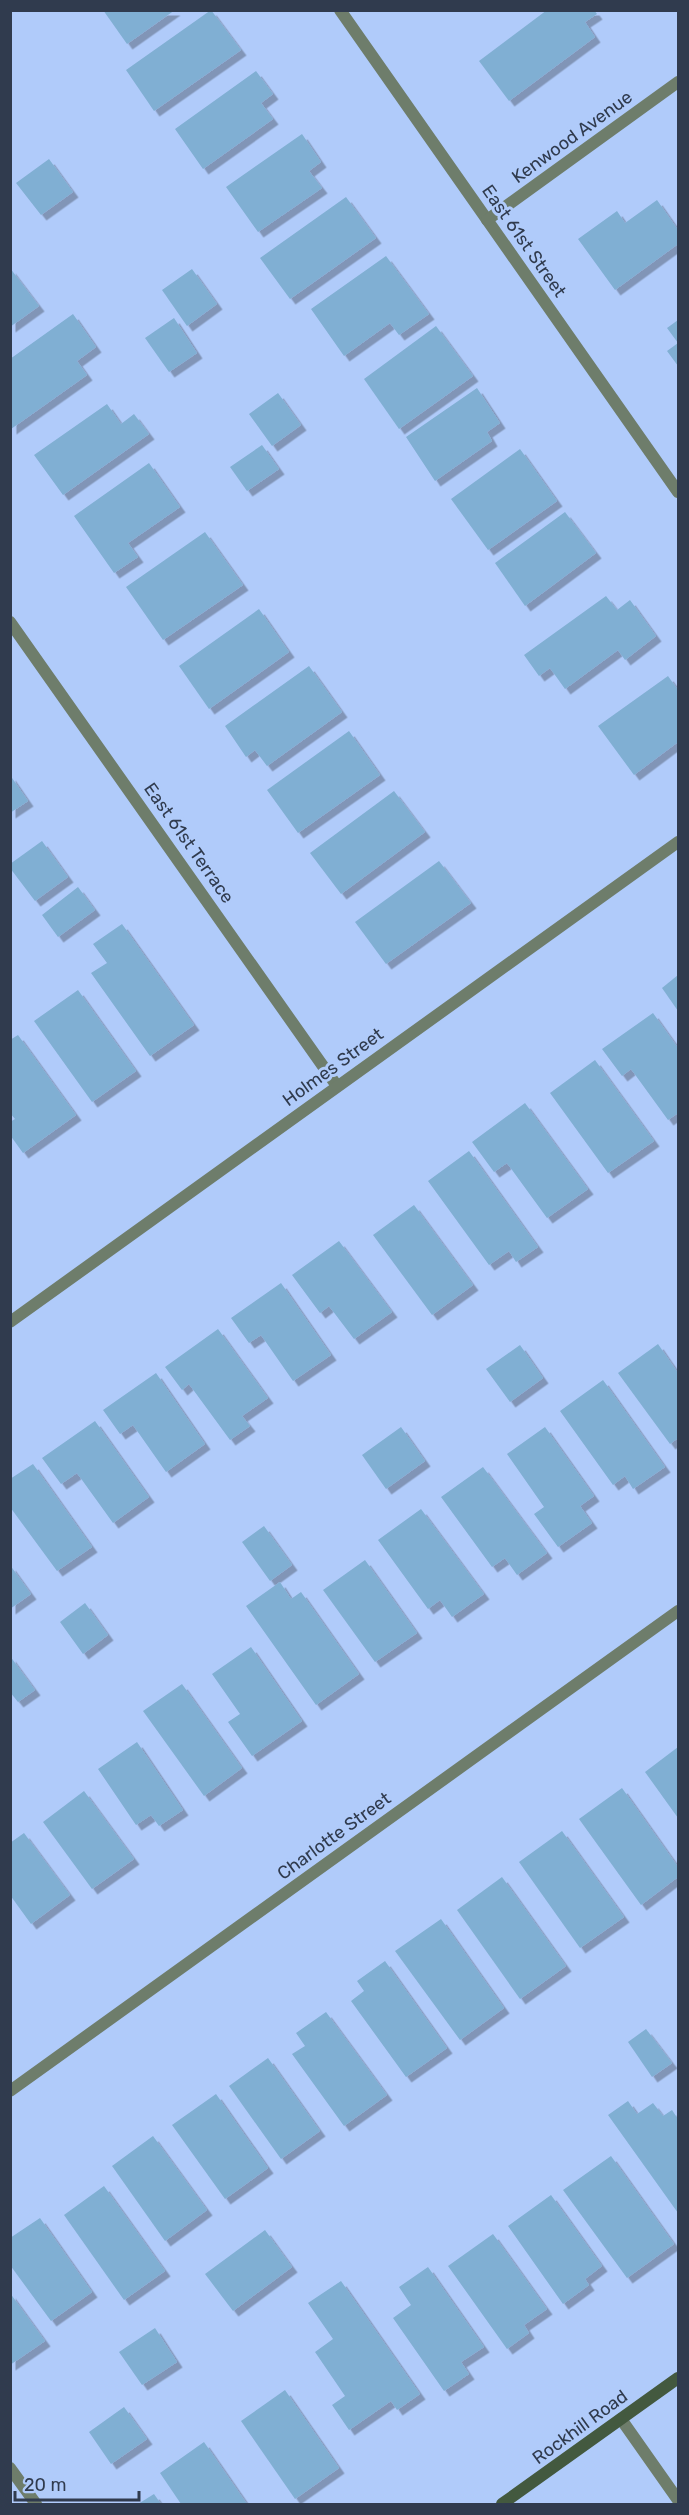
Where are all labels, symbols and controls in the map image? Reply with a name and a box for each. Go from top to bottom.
street label: Kenwood Avenue [507,86,637,188]
street label: East 61st Street [477,181,571,301]
street label: East 61st Terrace [139,779,239,907]
street label: Holmes Street [278,1023,388,1111]
street label: Charlotte Street [273,1787,395,1885]
street label: Rockhill Road [528,2385,632,2469]
scale bar [15,2464,140,2502]
text: 20 m [24,2474,66,2496]

